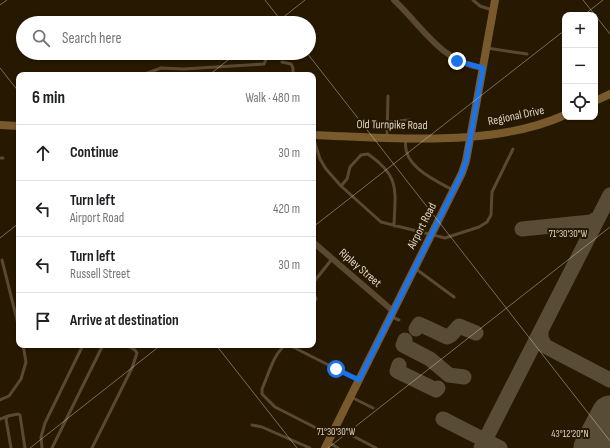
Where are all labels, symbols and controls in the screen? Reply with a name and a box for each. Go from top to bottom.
map controls [562,12,598,120]
button: + [562,12,598,48]
search box [16,16,316,60]
icon: search [30,27,52,49]
text: Search here [62,29,122,48]
button: − [562,48,598,84]
route end [448,52,466,70]
button: locate [562,84,598,120]
text: 6 min [32,88,65,108]
text: Walk · 480 m [245,90,300,106]
street label: Regional Drive [487,103,546,129]
street label: Old Turnpike Road [356,117,428,133]
icon: ahead [32,142,54,164]
text: Continue [70,143,119,162]
text: 30 m [278,145,300,161]
text: Turn left [70,191,115,210]
icon: left [32,198,54,220]
street label: Airport Road [404,200,440,253]
text: 420 m [273,201,300,217]
text: Airport Road [70,210,124,226]
text: 71°30'30"W [549,228,588,240]
street label: Ripley Street [336,245,385,291]
text: Turn left [70,247,115,266]
icon: left [32,254,54,276]
text: 30 m [278,257,300,273]
text: Russell Street [70,266,130,282]
icon: arrive [32,310,54,332]
text: Arrive at destination [70,311,179,330]
route start [327,360,345,378]
text: 71°30'30"W [317,426,356,438]
text: 43°12'20"N [551,428,589,440]

